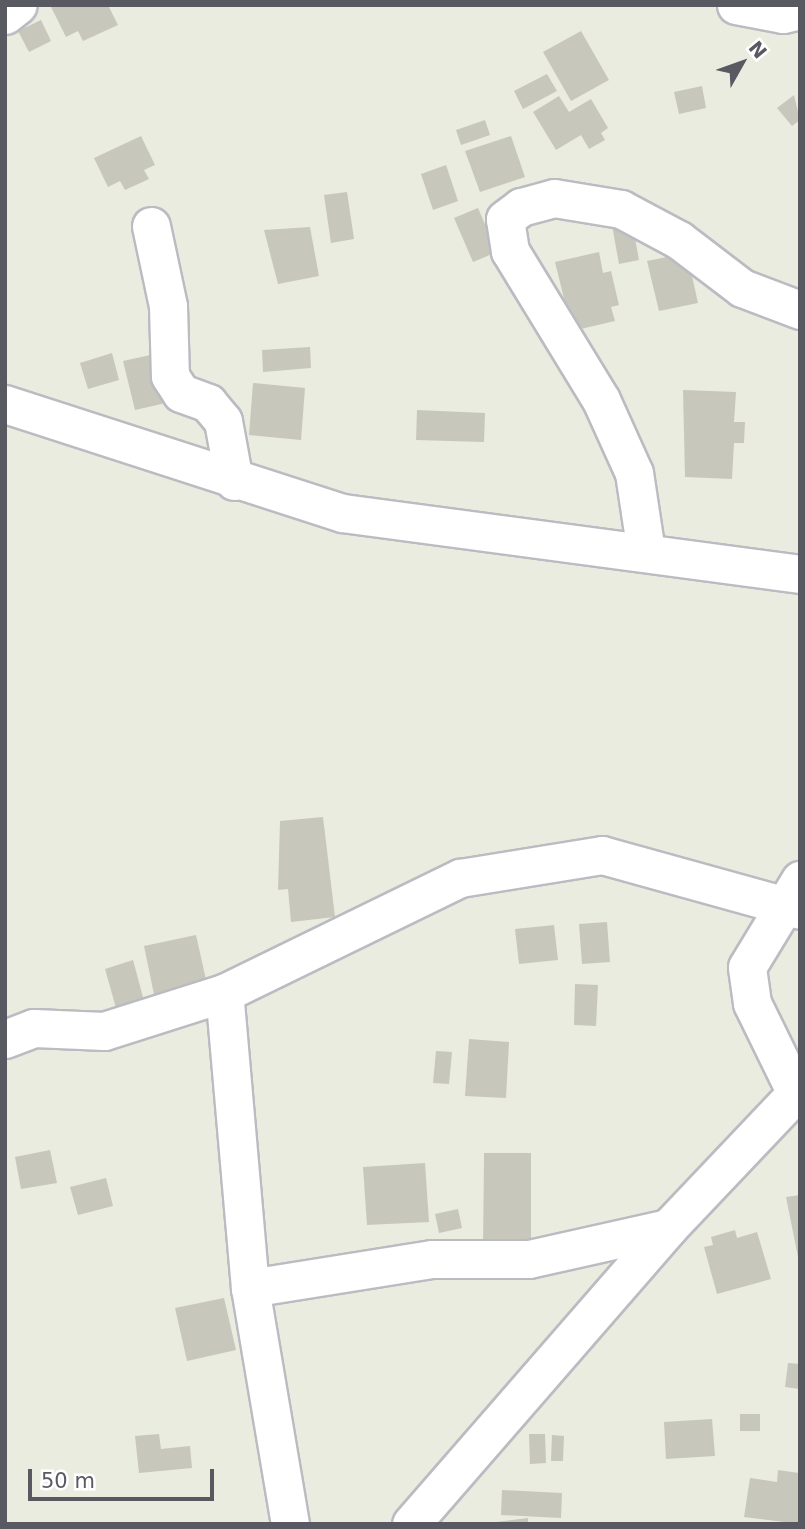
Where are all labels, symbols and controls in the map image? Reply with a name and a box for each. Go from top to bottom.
north arrow [707,28,777,98]
text: N [745,36,772,63]
scale bar [32,1456,217,1500]
text: 50 m [41,1469,95,1493]

